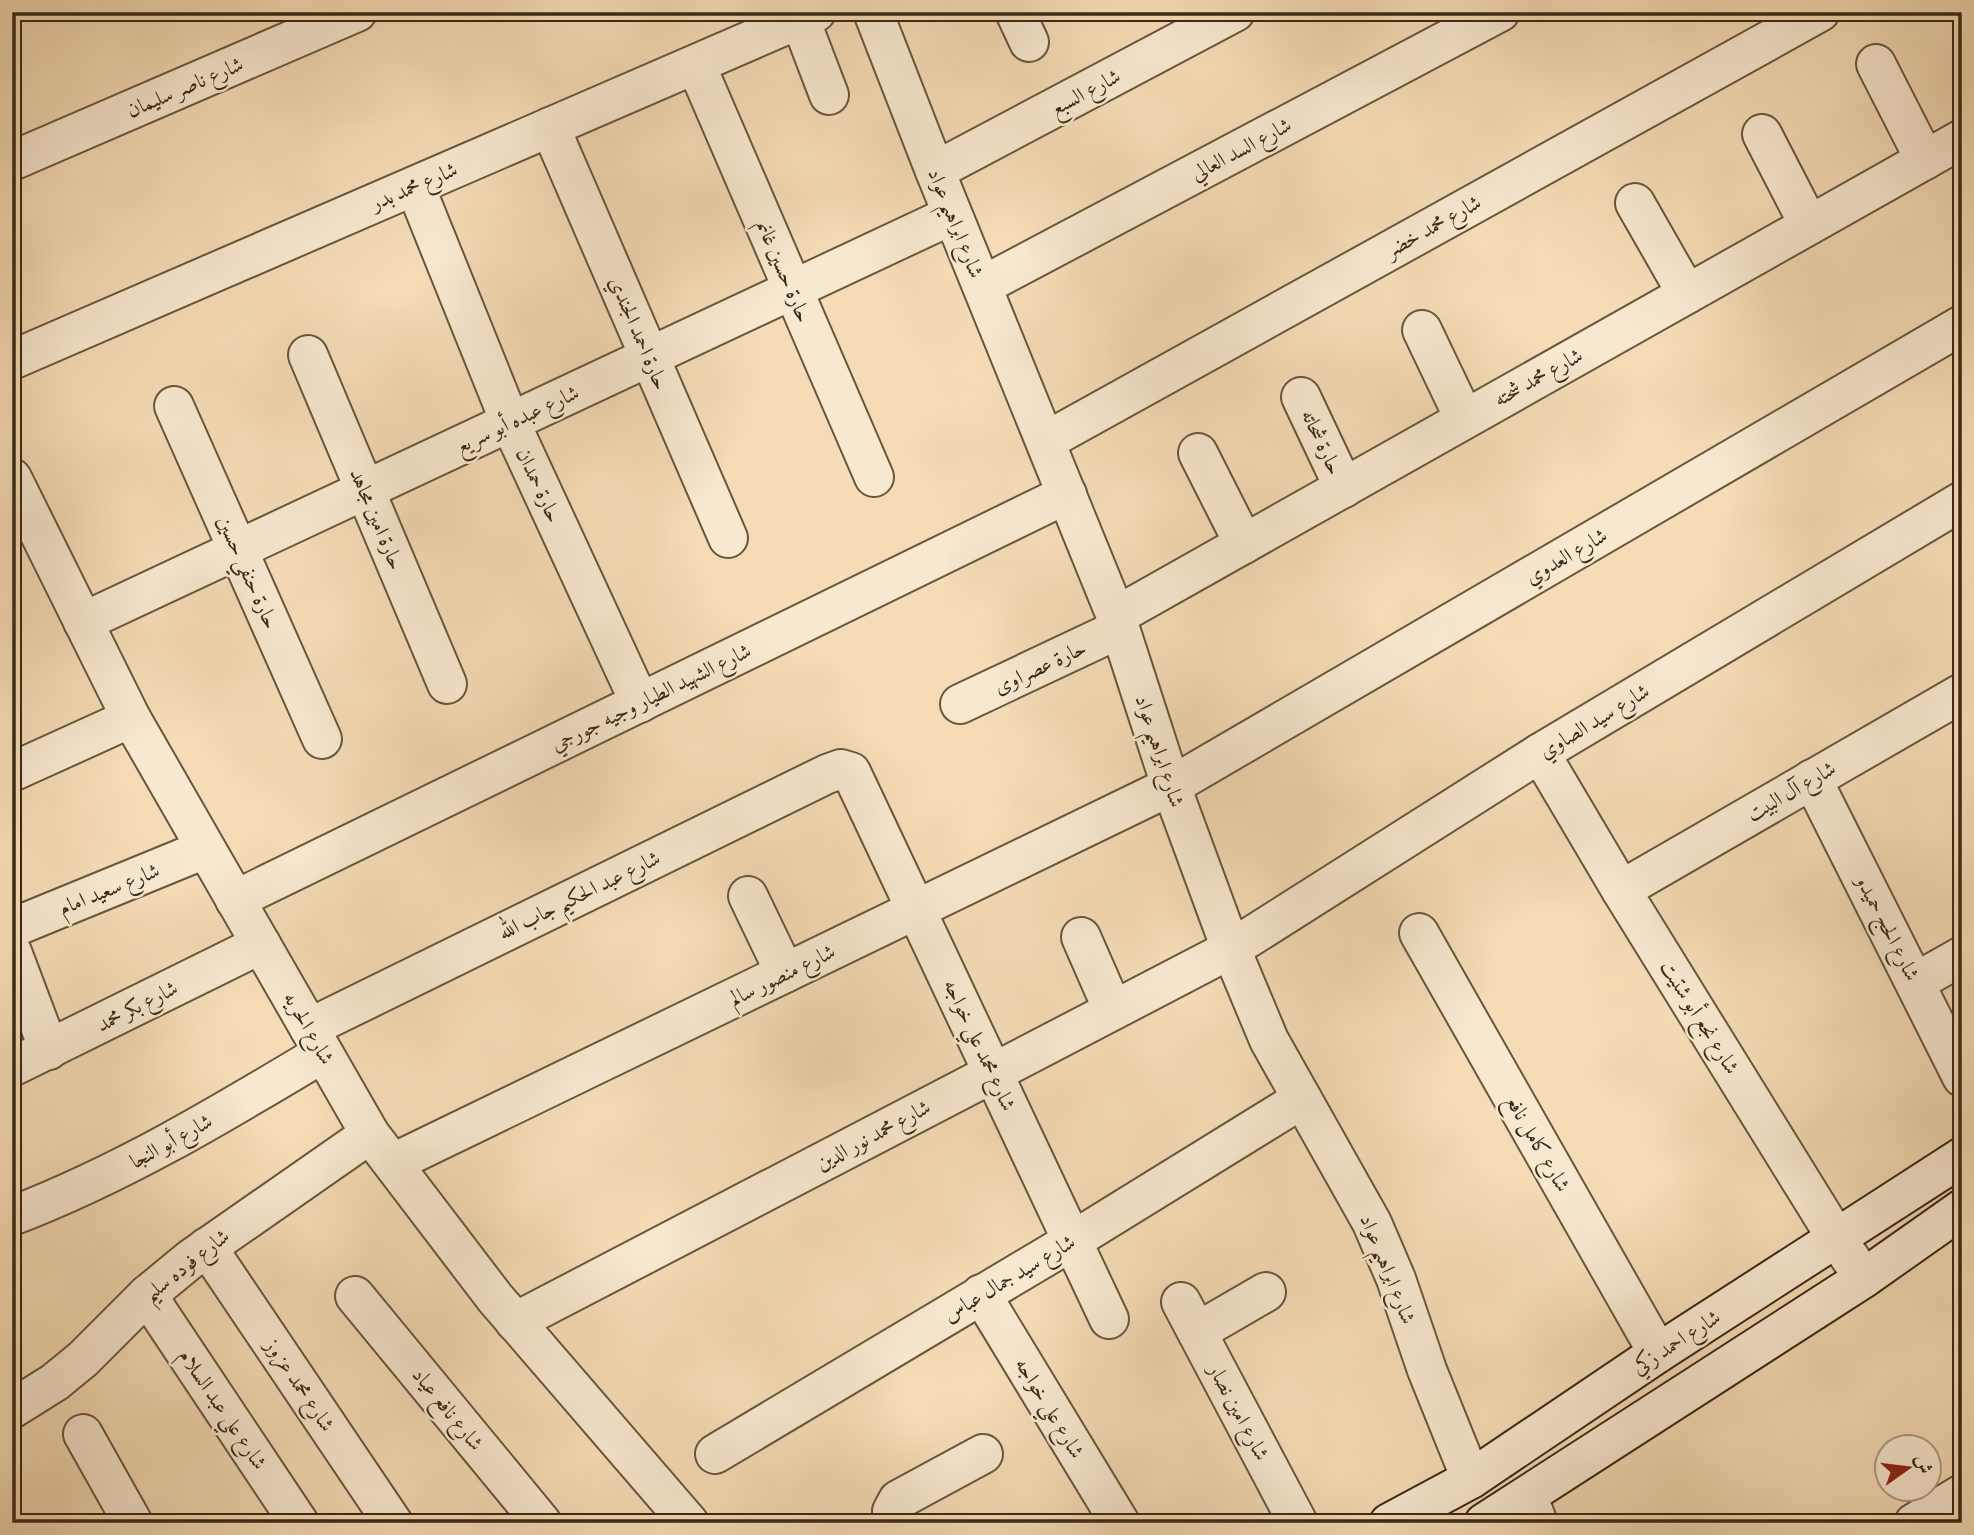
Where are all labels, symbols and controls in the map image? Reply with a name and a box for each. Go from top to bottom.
street label: شارع ناصر سليمان [122,50,249,128]
street label: شارع السبع [1045,62,1128,127]
street label: شارع السد العالي [1186,111,1298,191]
street label: شارع محمد بدر [364,155,463,221]
street label: شارع ابراهيم عواد [915,164,991,285]
street label: شارع محمد خضر [1378,188,1488,268]
street label: حارة حسين غانم [746,215,818,328]
street label: حارة احمد الجندي [601,272,675,395]
street label: شارع محمد شحته [1488,341,1589,416]
street label: شارع عبده أبو سريع [450,377,586,464]
street label: حارة شحاته [1295,405,1349,479]
street label: حارة حمدان [509,443,569,527]
street label: حارة امين مجاهد [343,464,411,574]
street label: حارة حنفي حسين [205,511,285,636]
street label: شارع العدوي [1520,521,1614,594]
street label: حارة عصراوى [989,633,1091,701]
street label: شارع الشهيد الطيار وجيه جورجي [546,636,758,761]
street label: شارع سيد الصاوي [1533,677,1657,768]
street label: شارع ابراهيم عواد [1122,691,1191,813]
street label: شارع آل البيت [1741,754,1843,831]
street label: شارع عبد الحكيم جاب الله [492,841,668,953]
street label: شارع سعيد امام [54,856,165,926]
street label: شارع الحج حميدو [1844,869,1927,988]
street label: شارع منصور سالم [724,937,842,1016]
street label: شارع نجع أبو شتيت [1650,954,1747,1082]
street label: شارع بكر محمد [91,974,184,1042]
street label: شارع محمد علي خواجه [932,974,1023,1118]
street label: شارع الحريه [273,986,341,1072]
street label: شارع كامل نافع [1495,1089,1577,1199]
street label: شارع محمد نور الدين [811,1093,937,1181]
street label: شارع أبو النجا [124,1106,219,1179]
street label: شارع ابراهيم عواد [1347,1210,1423,1331]
street label: شارع فوده سليم [137,1222,240,1313]
street label: شارع سيد جمال عباس [938,1228,1082,1332]
street label: شارع احمد زكي [1626,1303,1728,1384]
street label: شارع محمد عزوز [254,1331,341,1439]
street label: شارع علي عبد السلام [167,1343,274,1478]
street label: شارع علي خواجه [1004,1352,1091,1467]
street label: شارع امين نصار [1197,1357,1276,1467]
street label: شارع نافع عياد [402,1362,490,1460]
north arrow [1872,1434,1942,1504]
text: ش [1909,1452,1938,1476]

